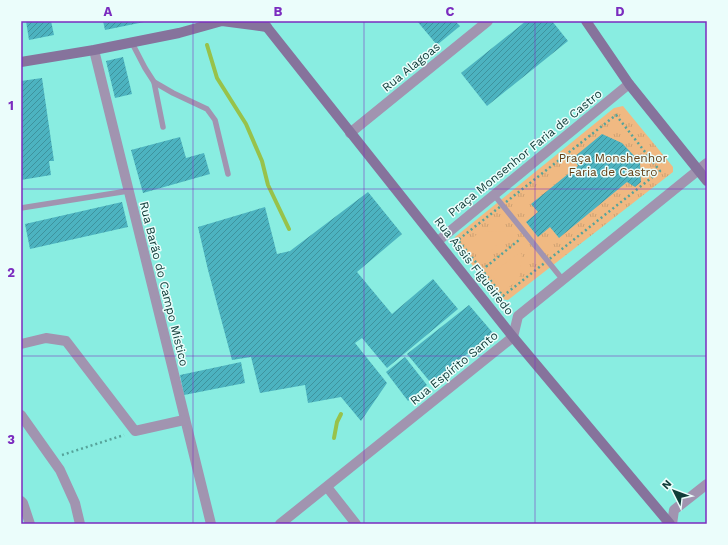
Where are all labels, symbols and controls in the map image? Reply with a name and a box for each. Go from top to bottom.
text: A [104,4,113,19]
text: B [274,4,283,19]
text: C [446,4,455,19]
text: D [615,4,625,19]
street label: Rua Alagoas [379,39,443,95]
street label: Praça Monsenhor Faria de Castro [445,87,605,219]
text: 1 [8,98,14,113]
park label: Praça Monshenhor Faria de Castro [559,151,667,179]
street label: Rua Barão do Campo Místico [137,200,191,368]
street label: Rua Assis Figueiredo [431,214,517,318]
text: 2 [7,265,15,280]
street label: Rua Espírito Santo [407,328,501,408]
text: 3 [7,432,15,447]
north arrow [654,471,694,511]
text: N [659,477,674,492]

